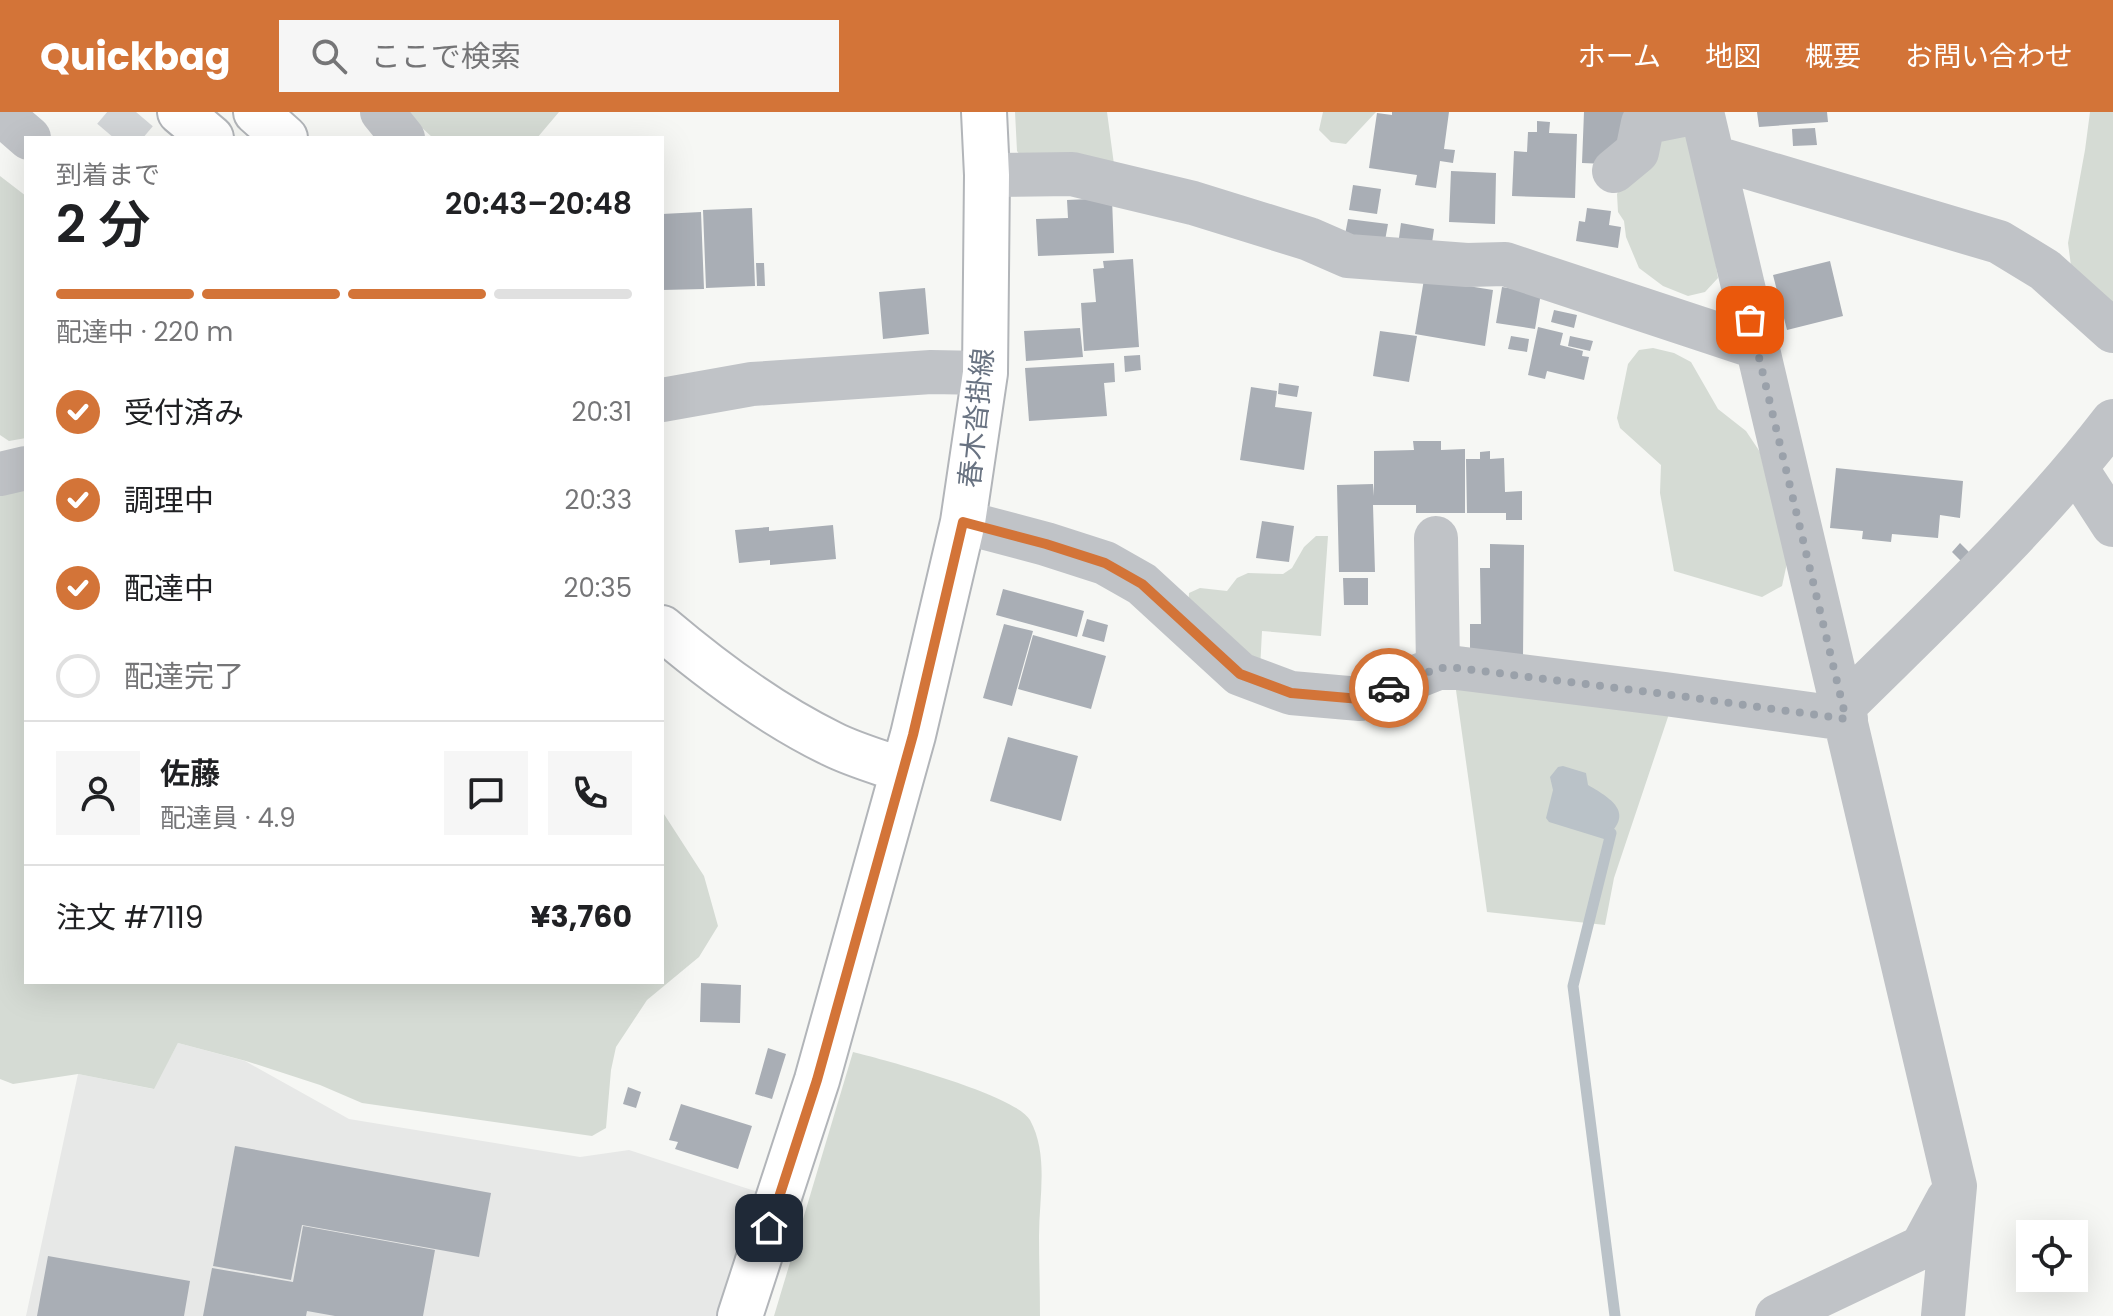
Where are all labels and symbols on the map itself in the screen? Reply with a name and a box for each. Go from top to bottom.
pin [1716,286,1784,354]
street label: 春木沓掛線 [950,346,1003,490]
courier [1349,648,1429,728]
pin [735,1194,803,1262]

